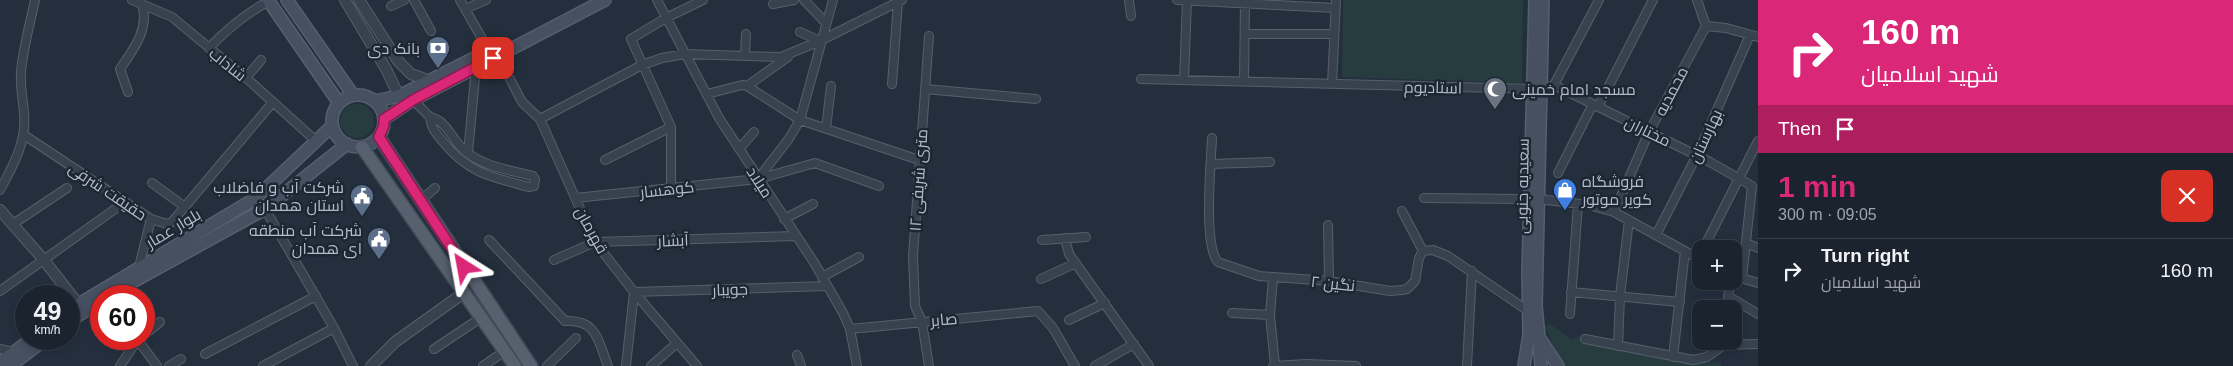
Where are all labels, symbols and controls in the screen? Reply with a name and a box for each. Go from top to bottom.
text: 160 m [1861,12,1960,51]
icon: right [1778,20,1843,85]
bank icon: بانک دی [425,35,451,69]
pin [472,37,514,79]
place label: بانک دی [367,40,420,59]
street label: شاداب [205,44,250,85]
icon: arrive [479,44,507,72]
text: شهید اسلامیان [1861,62,1999,87]
street label: محمدیه [1652,64,1692,119]
mosque icon: مسجد امام خمینی [1482,76,1508,110]
street label: استادیوم [1404,78,1462,100]
place label: مسجد امام خمینی [1512,81,1636,101]
street label: بهارستان [1686,107,1727,167]
street label: مختاران [1621,113,1673,152]
icon: arrive [1831,115,1859,143]
text: Then [1778,118,1821,139]
street label: ۱۲ متری شریفی [906,128,933,232]
street label: سعیدیه جنوبی [1513,138,1534,234]
street label: حقیقت شرفی [65,159,150,225]
street label: میلاد [743,164,776,201]
text: 1 min [1778,170,1856,203]
button: close [2161,170,2213,222]
place label: فروشگاه کویر موتور [1581,173,1652,209]
shop icon: فروشگاه کویر موتور [1552,177,1578,211]
street label: کوهسار [638,178,695,202]
place label: شرکت آب و فاضلاب استان همدان [213,179,344,216]
public building icon: شرکت آب و فاضلاب استان همدان [349,183,375,217]
street label: قهرمان [570,204,611,258]
street label: بلوار عمار [142,206,204,253]
text: 300 m · 09:05 [1778,206,1877,223]
place label: شرکت آب منطقه ای همدان [249,222,362,259]
public building icon: شرکت آب منطقه ای همدان [366,226,392,260]
street label: آبشار [656,231,690,251]
position arrow [437,240,489,292]
map controls [1692,240,1742,350]
button: + [1692,240,1742,290]
text: Turn right [1821,245,1909,266]
icon: right [1778,257,1806,285]
text: 160 m [2160,260,2213,281]
street label: نگین ۲ [1310,273,1356,296]
text: شهید اسلامیان [1821,274,1921,291]
street label: جویبار [711,280,748,300]
speed limit sign: 60 [90,285,155,350]
text: 49 [34,297,61,325]
button: − [1692,300,1742,350]
street label: صابر [929,310,958,330]
text: km/h [34,323,61,337]

